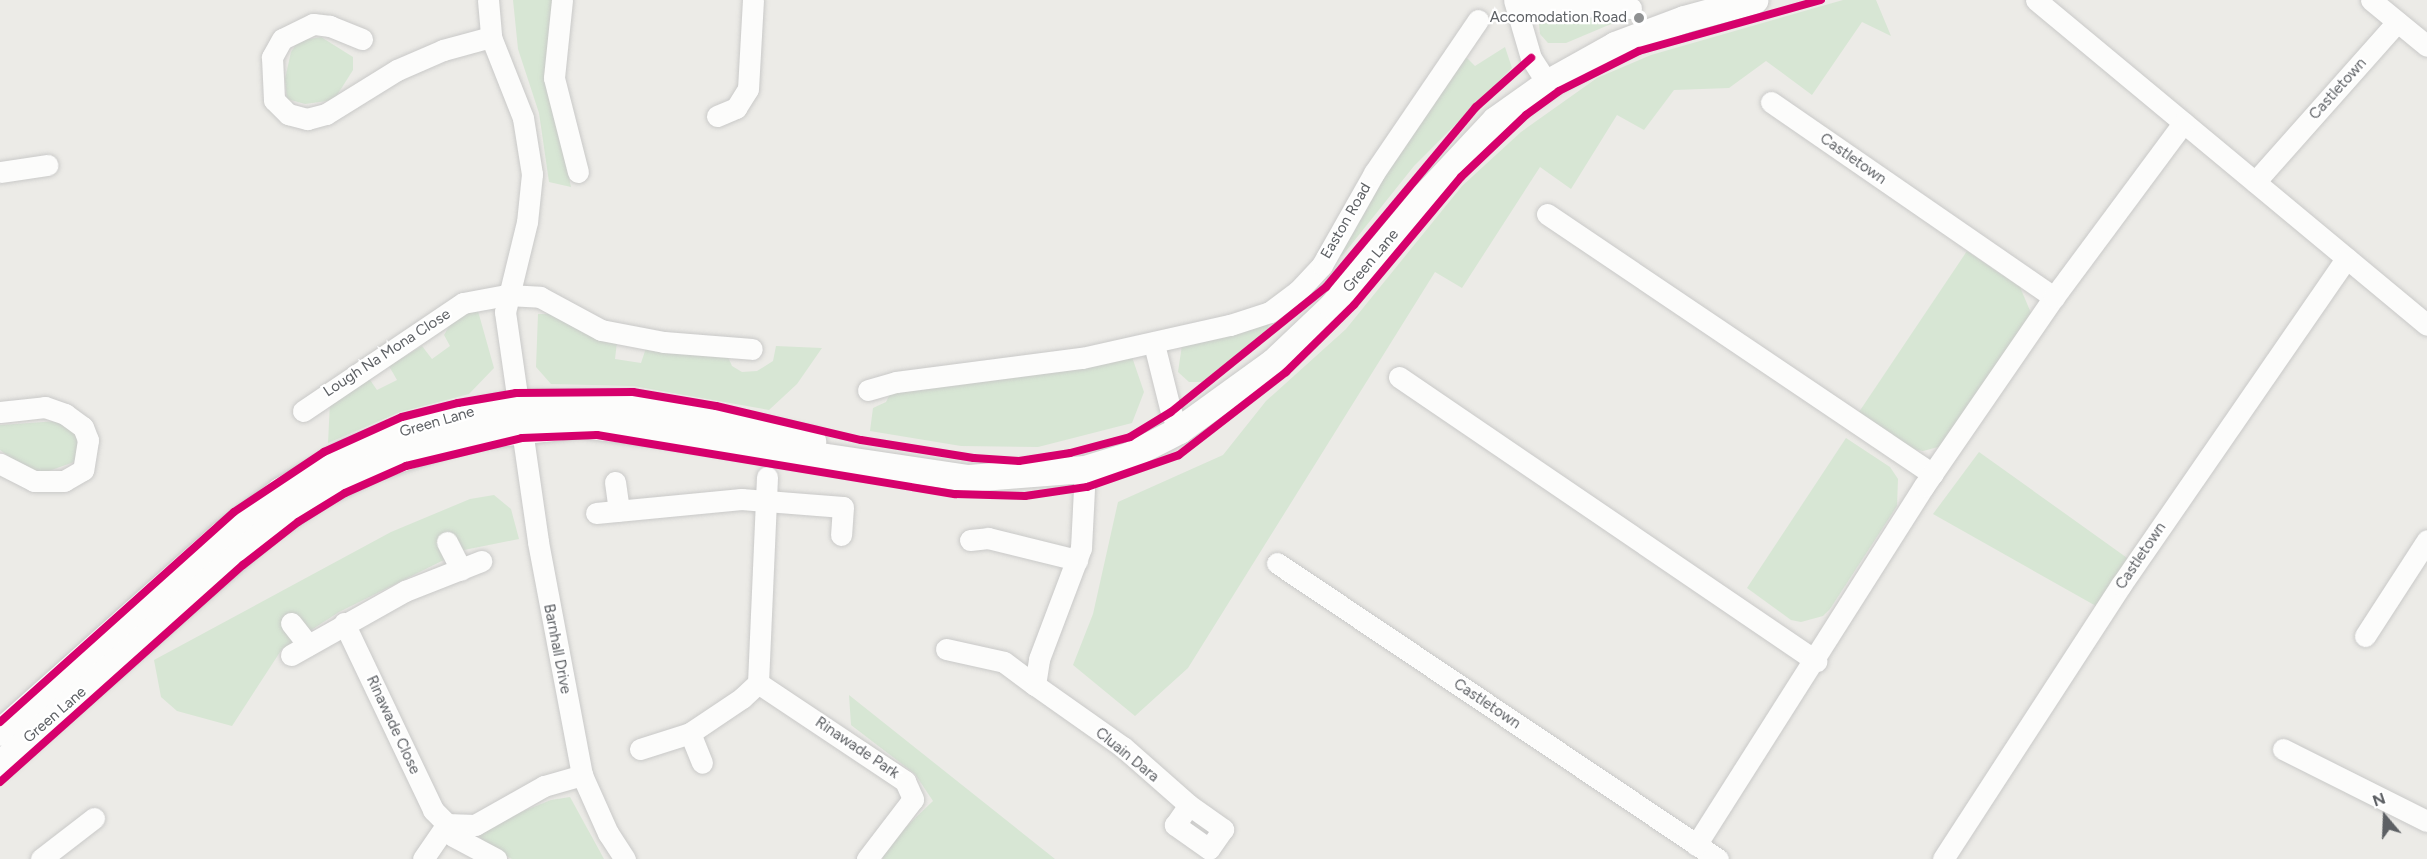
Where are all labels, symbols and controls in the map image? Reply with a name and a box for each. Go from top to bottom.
place label: Accomodation Road [1490,9,1627,27]
marker: Accomodation Road [1632,11,1646,25]
street label: Castletown [2306,54,2370,124]
street label: Castletown [1816,130,1890,188]
street label: Easton Road [1317,180,1375,262]
street label: Green Lane [1339,226,1403,296]
street label: Lough Na Mona Close [320,305,454,401]
street label: Green Lane [398,403,476,441]
street label: Castletown [2112,519,2170,593]
street label: Barnhall Drive [539,602,575,696]
street label: Rinawade Close [362,673,424,777]
street label: Castletown [1450,675,1524,733]
street label: Green Lane [20,683,90,747]
street label: Rinawade Park [812,713,902,783]
street label: Cluain Dara [1092,724,1162,786]
north arrow [2355,787,2415,847]
text: N [2370,789,2388,811]

